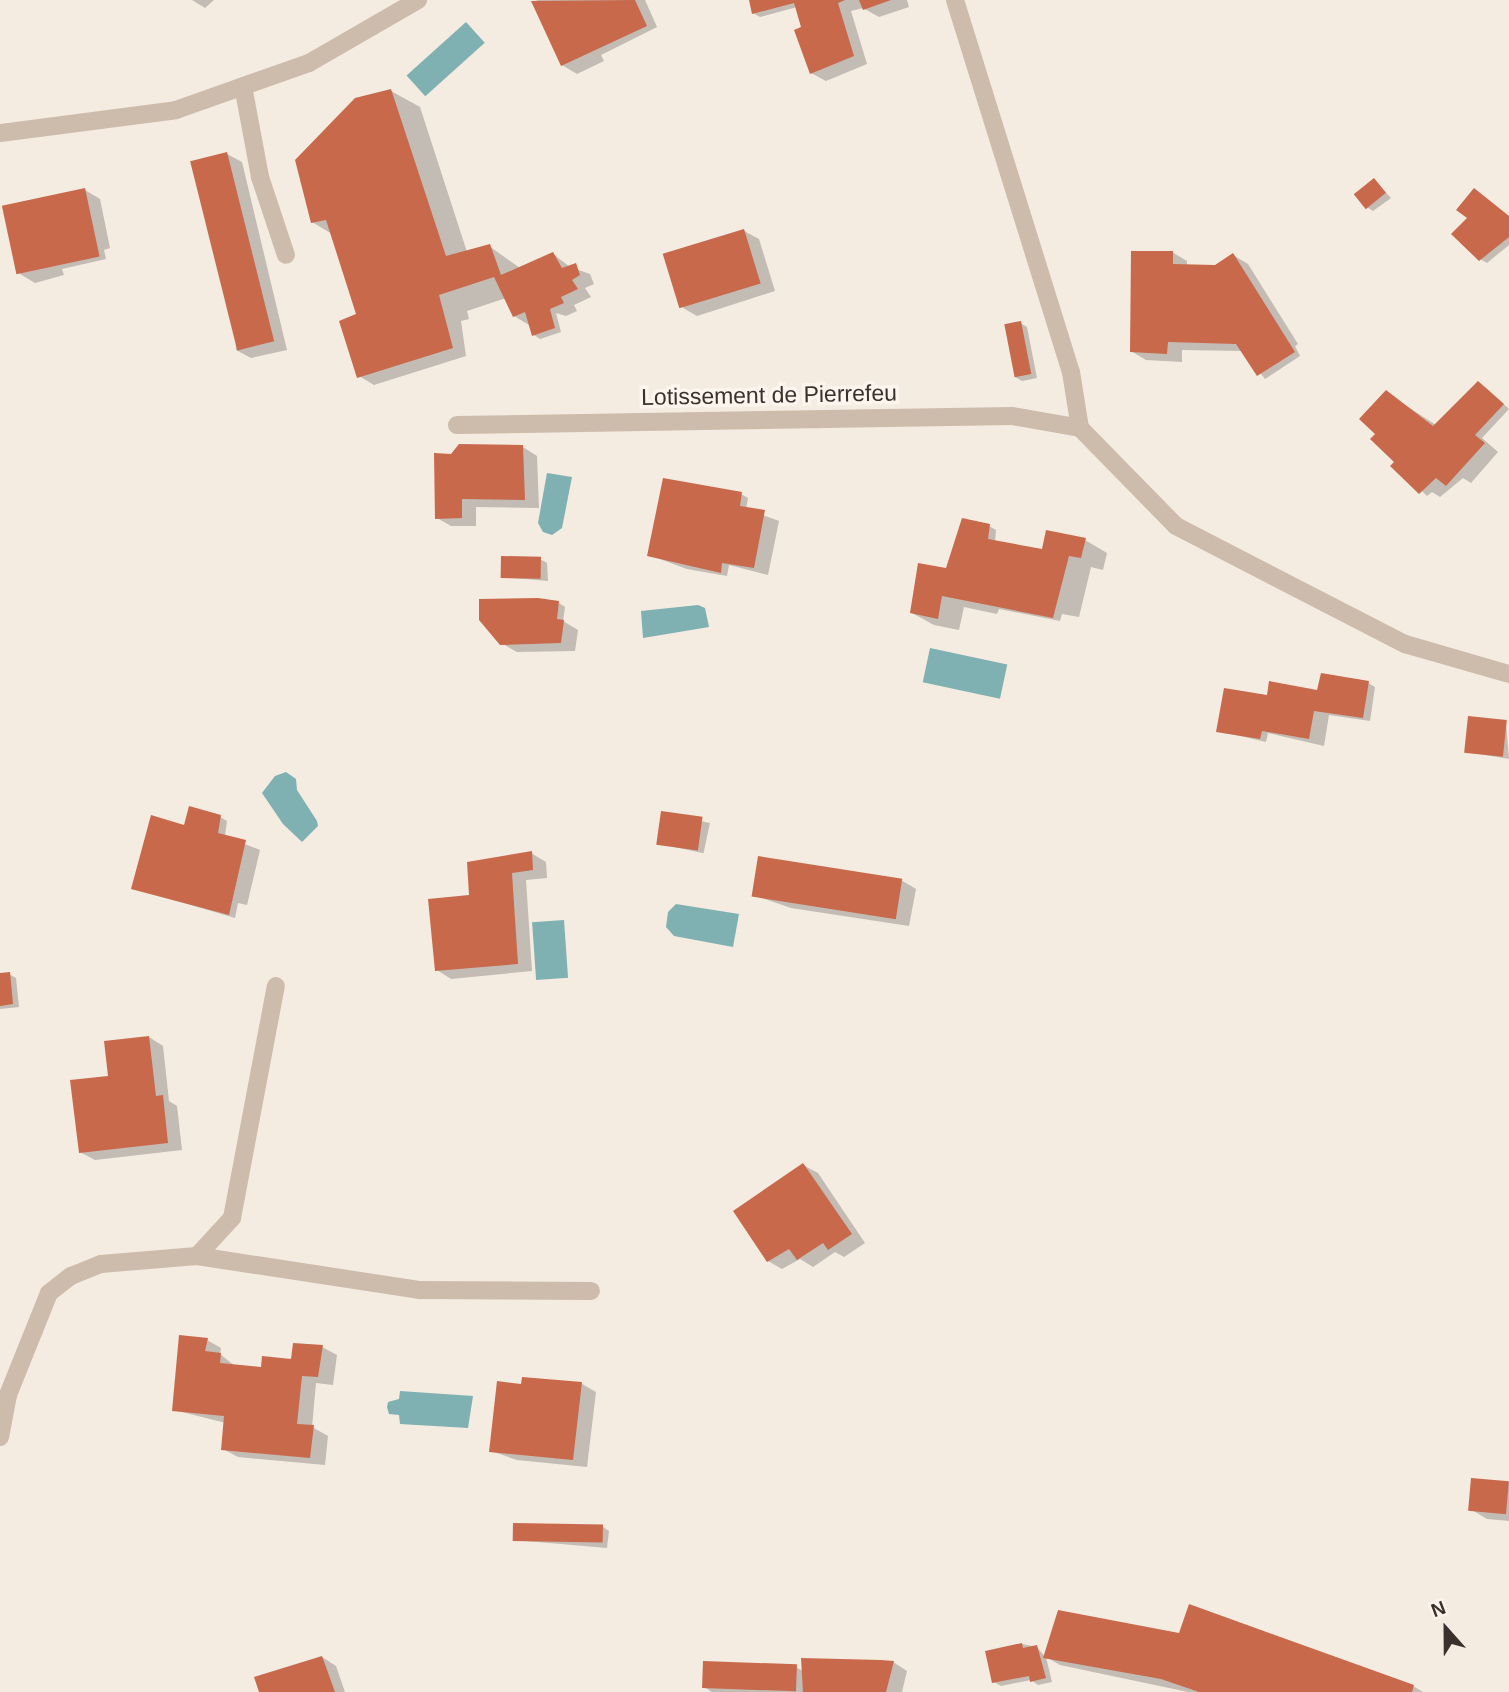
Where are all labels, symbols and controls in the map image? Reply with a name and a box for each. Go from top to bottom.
street label: Lotissement de Pierrefeu [641,379,897,411]
north arrow [1411,1594,1481,1664]
text: N [1428,1597,1448,1621]

